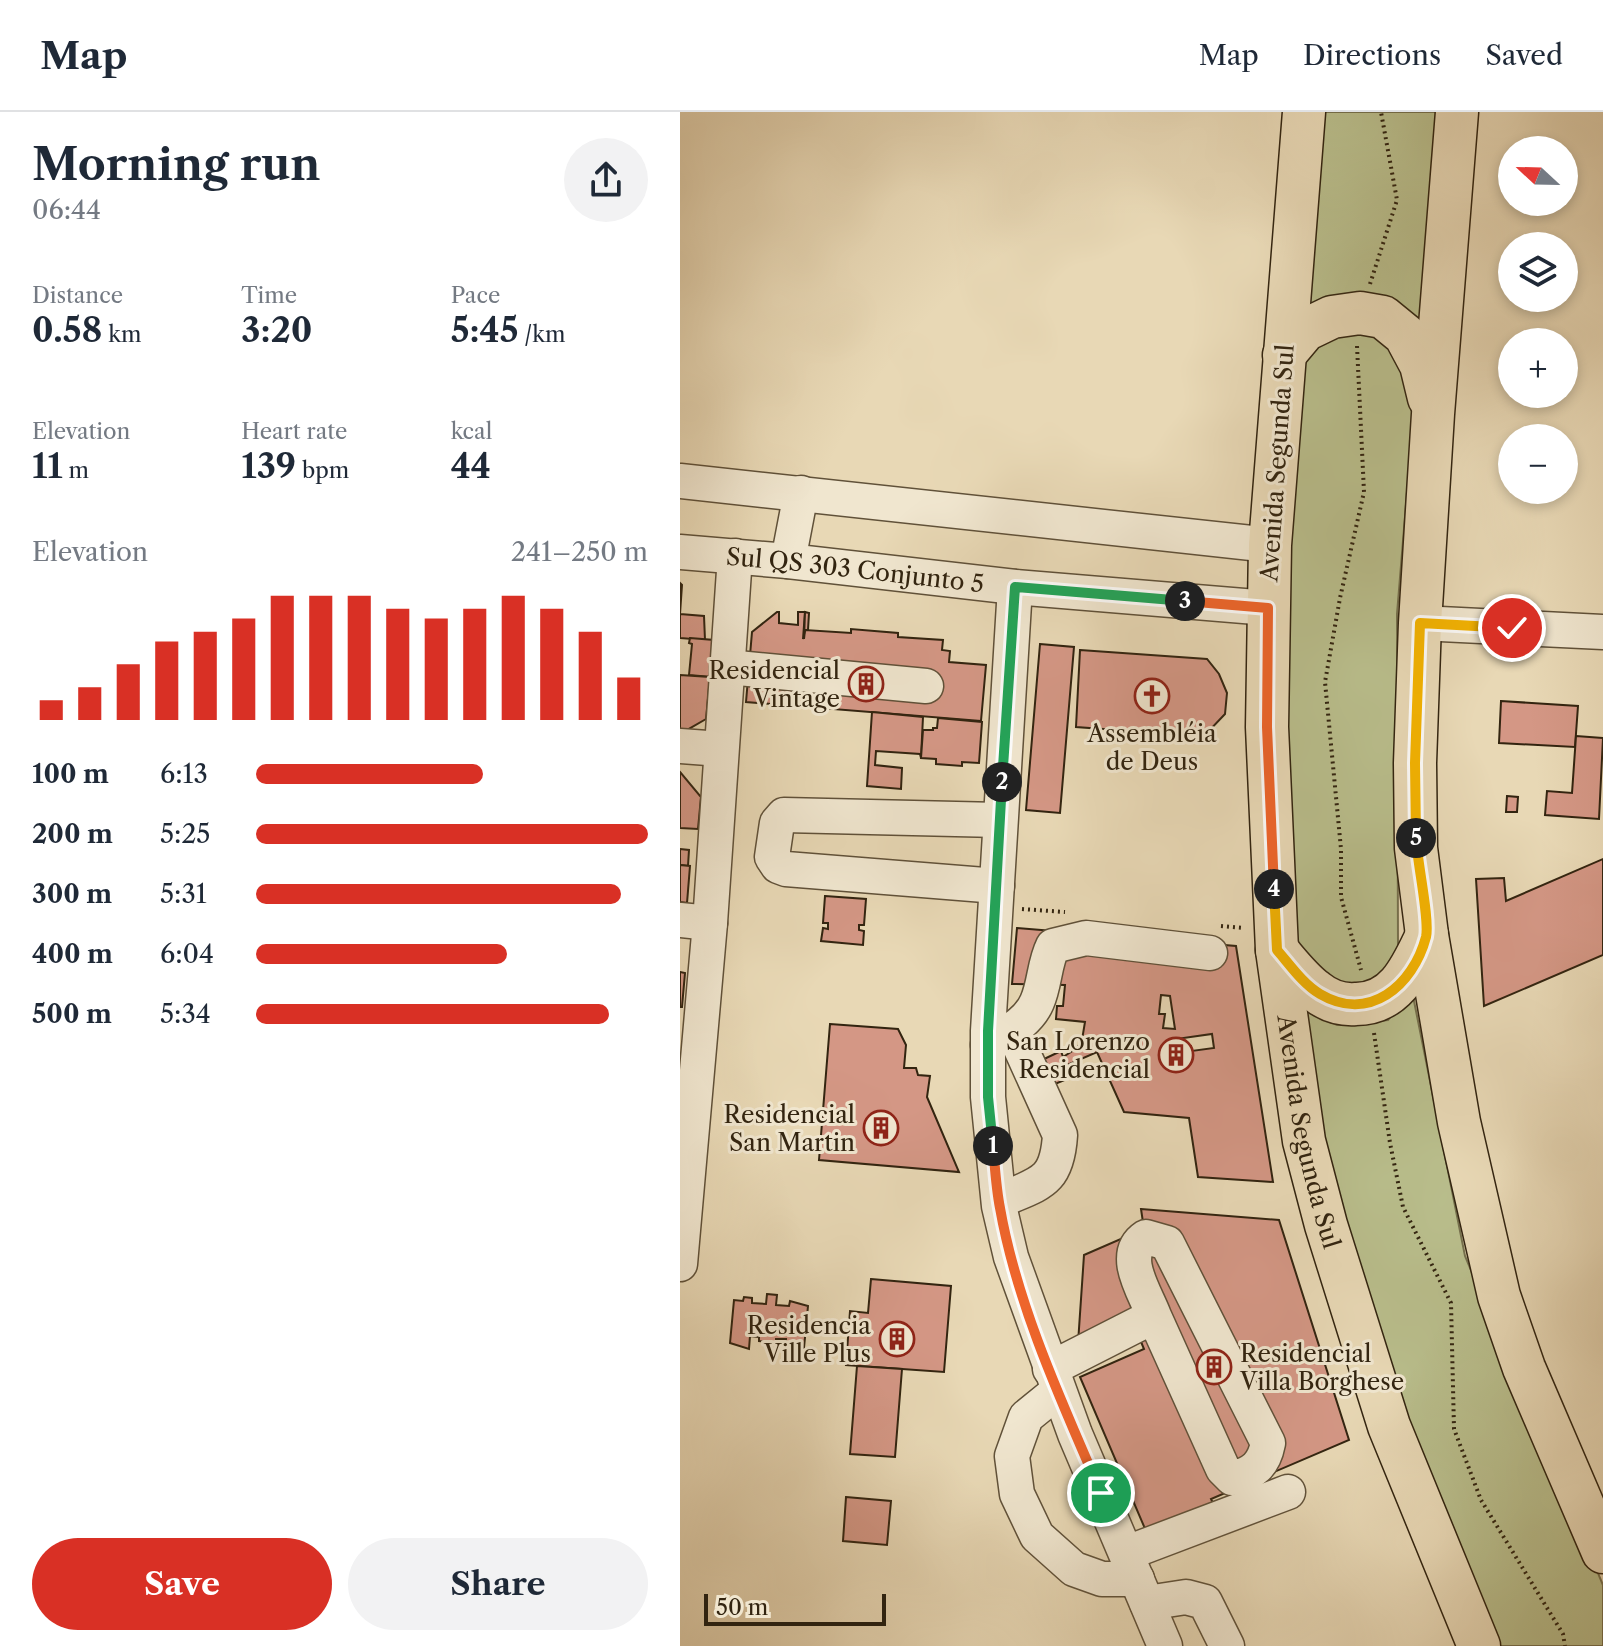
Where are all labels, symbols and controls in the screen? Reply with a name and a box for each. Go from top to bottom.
text: Map [40,32,128,79]
text: Map [1199,38,1259,72]
text: Directions [1303,38,1441,72]
text: Saved [1485,38,1563,72]
north arrow [1498,136,1578,216]
map controls [1498,136,1578,504]
text: Morning run [32,137,321,191]
button: share [564,138,648,222]
text: 06:44 [32,194,101,226]
button: layers [1498,232,1578,312]
text: Distance [32,282,123,309]
text: Time [241,282,297,309]
text: Pace [451,282,500,309]
text: 0.58 [32,309,102,351]
text: 3:20 [241,309,312,351]
text: 5:45 [451,309,518,351]
text: km [102,321,141,348]
text: /km [518,321,565,348]
button: + [1498,328,1578,408]
street label: Avenida Segunda Sul [1254,343,1300,584]
text: Elevation [32,418,130,445]
text: Heart rate [241,418,347,445]
text: kcal [451,418,492,445]
button: − [1498,424,1578,504]
text: 11 [32,445,63,487]
text: 139 [241,445,296,487]
text: 44 [451,445,491,487]
text: m [63,457,89,484]
text: bpm [296,457,349,484]
text: Elevation [32,536,148,568]
text: 241–250 m [511,536,648,568]
street label: Sul QS 303 Conjunto 5 [725,541,986,598]
pin: 3 [1165,581,1205,621]
text: 3 [1179,587,1191,614]
pin [1478,594,1546,662]
icon: check [1490,606,1534,650]
place label: Residencial Vintage [709,656,840,713]
building icon: Residencial Vintage [847,665,885,703]
church icon: Assembléia de Deus [1133,677,1171,715]
place label: Assembléia de Deus [1086,719,1217,776]
text: 100 m [32,758,109,790]
text: 6:13 [160,758,208,790]
pin: 2 [982,762,1022,802]
text: 2 [996,768,1009,795]
text: 200 m [32,818,113,850]
text: 5:25 [160,818,210,850]
pin: 5 [1396,818,1436,858]
text: 5 [1410,824,1422,851]
pin: 4 [1254,869,1294,909]
text: 4 [1267,875,1281,902]
text: 300 m [32,878,112,910]
text: 5:31 [160,878,207,910]
text: 400 m [32,938,113,970]
text: 6:04 [160,938,214,970]
text: 500 m [32,998,112,1030]
text: 5:34 [160,998,211,1030]
street label: Avenida Segunda Sul [1272,1012,1347,1252]
place label: San Lorenzo Residencial [1006,1027,1150,1084]
building icon: San Lorenzo Residencial [1157,1036,1195,1074]
place label: Residencial San Martin [724,1100,855,1157]
building icon: Residencial San Martin [862,1109,900,1147]
pin: 1 [973,1126,1013,1166]
text: 1 [988,1132,998,1159]
place label: Residencia Ville Plus [747,1311,871,1368]
building icon: Residencia Ville Plus [878,1320,916,1358]
place label: Residencial Villa Borghese [1239,1339,1404,1396]
building icon: Residencial Villa Borghese [1195,1348,1233,1386]
pin [1067,1459,1135,1527]
icon: arrive [1079,1471,1123,1515]
button: Save [32,1538,332,1630]
button: Share [348,1538,648,1630]
scale bar [704,1590,886,1626]
text: 50 m [716,1594,768,1621]

